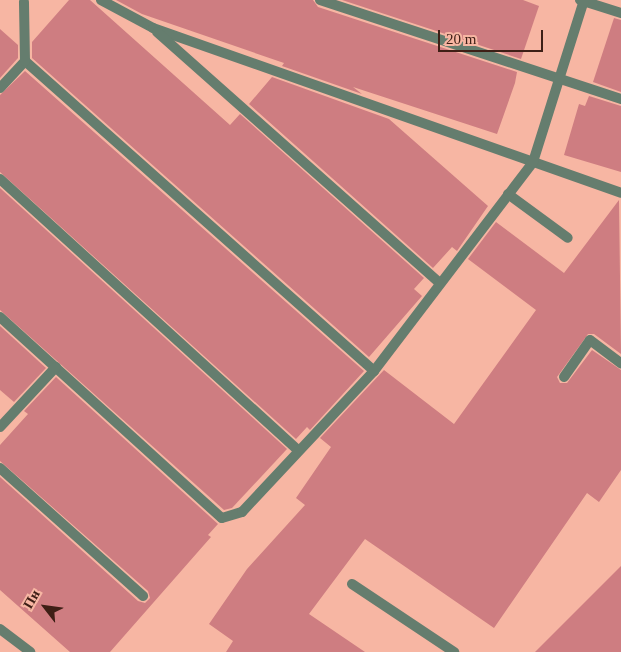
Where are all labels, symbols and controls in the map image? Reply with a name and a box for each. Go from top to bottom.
scale bar [441,20,546,52]
text: 20 m [446,31,476,47]
north arrow [20,582,70,632]
text: Пн [20,587,43,611]

